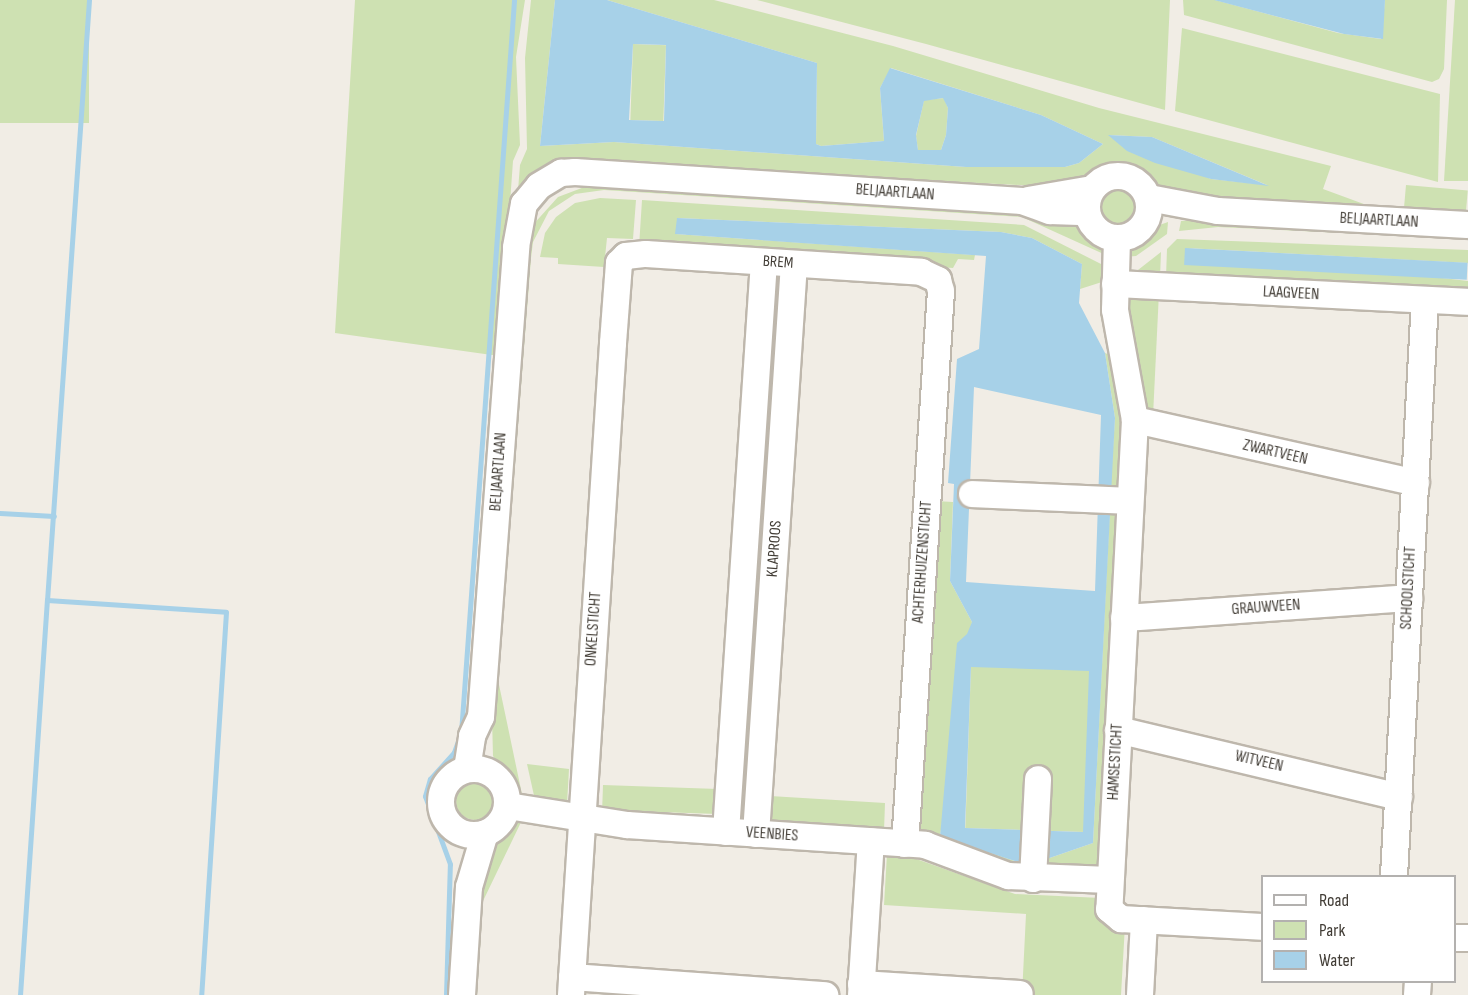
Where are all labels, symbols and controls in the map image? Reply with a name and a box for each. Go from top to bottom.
street label: BELJAARTLAAN [855,181,935,205]
street label: BELJAARTLAAN [1339,209,1419,233]
street label: BREM [762,252,794,274]
street label: LAAGVEEN [1262,283,1320,305]
street label: BELJAARTLAAN [487,432,511,512]
street label: ZWARTVEEN [1241,436,1309,470]
street label: ACHTERHUIZENSTICHT [909,500,937,624]
street label: KLAPROOS [763,520,787,578]
street label: SCHOOLSTICHT [1397,546,1421,630]
street label: ONKELSTICHT [582,591,606,667]
street label: GRAUWVEEN [1231,596,1301,620]
street label: HAMSESTICHT [1104,723,1128,801]
street label: WITVEEN [1233,747,1285,777]
street label: VEENBIES [745,824,799,846]
legend [1261,875,1456,983]
text: Road [1319,890,1349,911]
text: Park [1319,920,1345,941]
text: Water [1319,950,1355,971]

